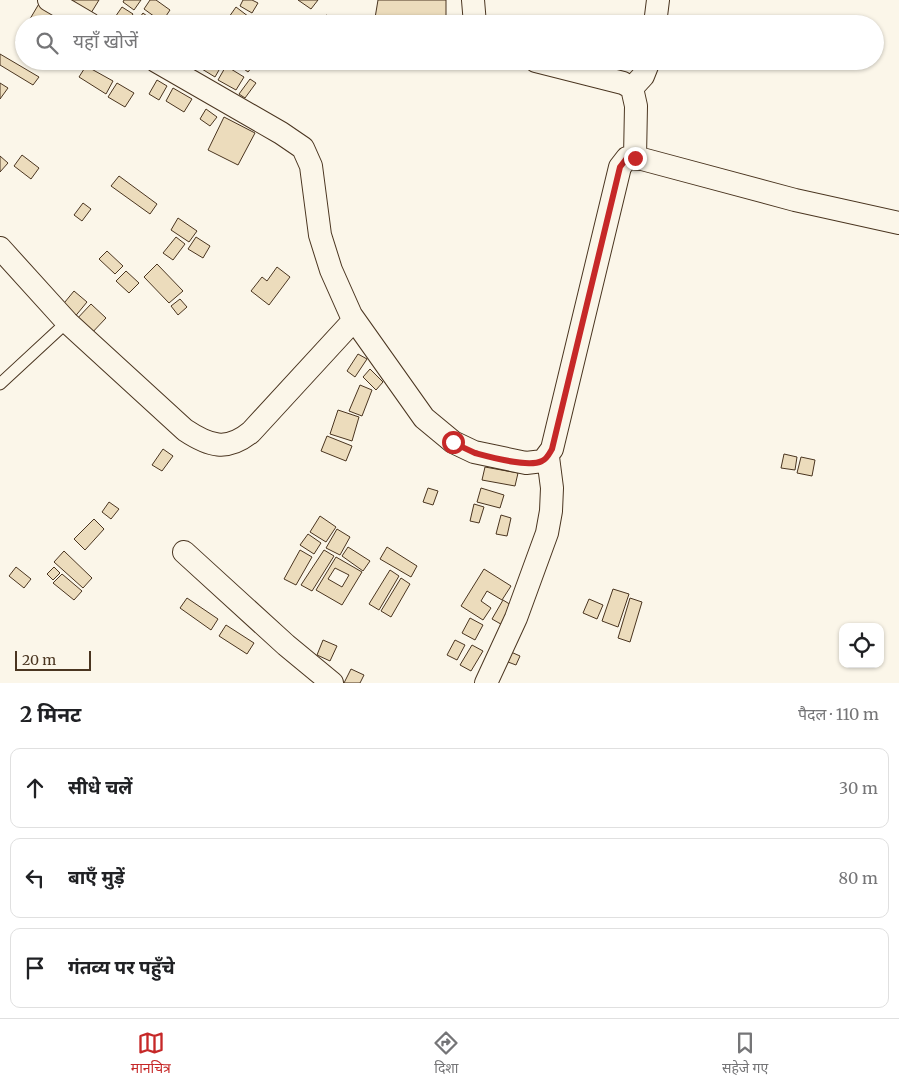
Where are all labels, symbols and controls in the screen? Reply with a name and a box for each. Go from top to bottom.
search box [15,15,884,70]
icon: search [33,29,61,57]
text: यहाँ खोजें [73,29,138,53]
route end [624,147,647,170]
route start [442,431,465,454]
map controls [839,623,884,668]
button: locate [839,623,884,668]
scale bar [15,648,91,671]
text: 20 m [22,651,56,669]
text: 2 मिनट [20,701,81,728]
text: पैदल · 110 m [798,704,879,724]
icon: ahead [21,774,49,802]
text: सीधे चलें [68,775,132,799]
text: 30 m [839,778,878,798]
icon: left [21,864,49,892]
text: बाएँ मुड़ें [68,865,125,889]
text: 80 m [839,868,878,888]
icon: arrive [21,954,49,982]
text: गंतव्य पर पहुँचे [68,955,175,979]
tab: मानचित्र [131,1029,171,1079]
tab: दिशा [432,1029,460,1079]
tab: सहेजे गए [722,1029,768,1079]

